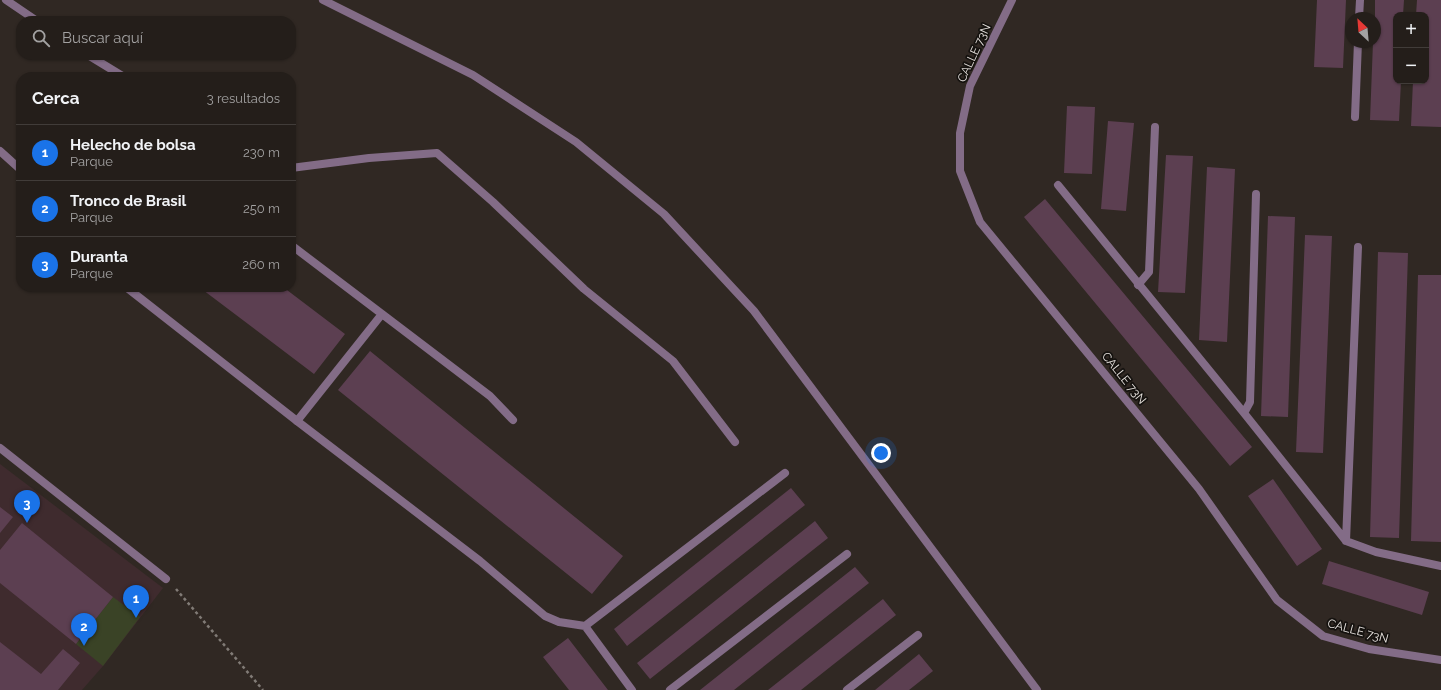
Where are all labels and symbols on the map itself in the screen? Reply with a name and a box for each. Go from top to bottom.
north arrow [1345,12,1381,48]
street label: CALLE 73N [954,22,994,84]
street label: CALLE 73N [1099,349,1149,407]
your location [871,443,891,463]
pin: 3 [14,490,40,523]
pin: 1 [123,585,149,618]
pin: 2 [71,613,97,646]
street label: CALLE 73N [1326,616,1390,646]

